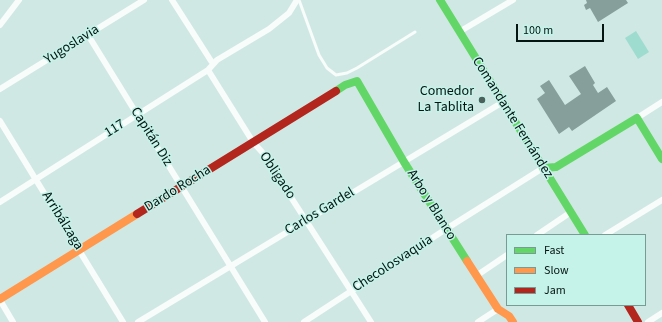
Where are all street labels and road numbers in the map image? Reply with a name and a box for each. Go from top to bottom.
street label: Yugoslavia [41,22,103,68]
street label: Comandante Fernández [468,54,556,182]
street label: Capitán Diz [126,104,176,170]
street label: 117 [102,116,128,142]
street label: Obligado [255,149,299,203]
street label: Dardo Rocha [142,162,214,216]
street label: Arbo y Blanco [403,167,459,243]
street label: Carlos Gardel [282,185,358,239]
street label: Arribálzaga [38,189,86,253]
street label: Checolosvaquia [350,232,436,296]

